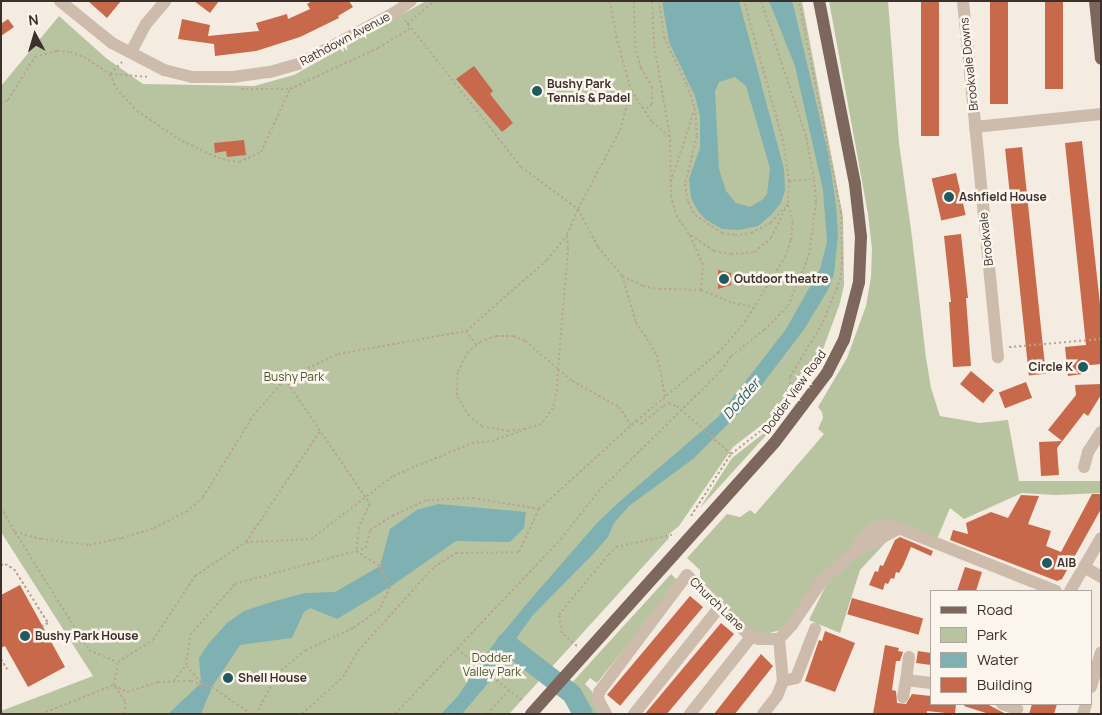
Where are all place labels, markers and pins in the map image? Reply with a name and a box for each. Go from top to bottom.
place label: Bushy Park Tennis & Padel [547,77,630,105]
marker: Bushy Park Tennis & Padel [531,85,543,97]
place label: Ashfield House [959,190,1047,204]
marker: Ashfield House [943,191,955,203]
place label: Outdoor theatre [734,272,829,286]
marker: Outdoor theatre [718,273,730,285]
place label: Circle K [1029,360,1073,374]
marker: Circle K [1077,361,1089,373]
place label: AIB [1057,556,1076,570]
marker: AIB [1041,557,1053,569]
place label: Bushy Park House [35,629,139,643]
marker: Bushy Park House [19,630,31,642]
place label: Shell House [238,671,307,685]
marker: Shell House [222,672,234,684]

